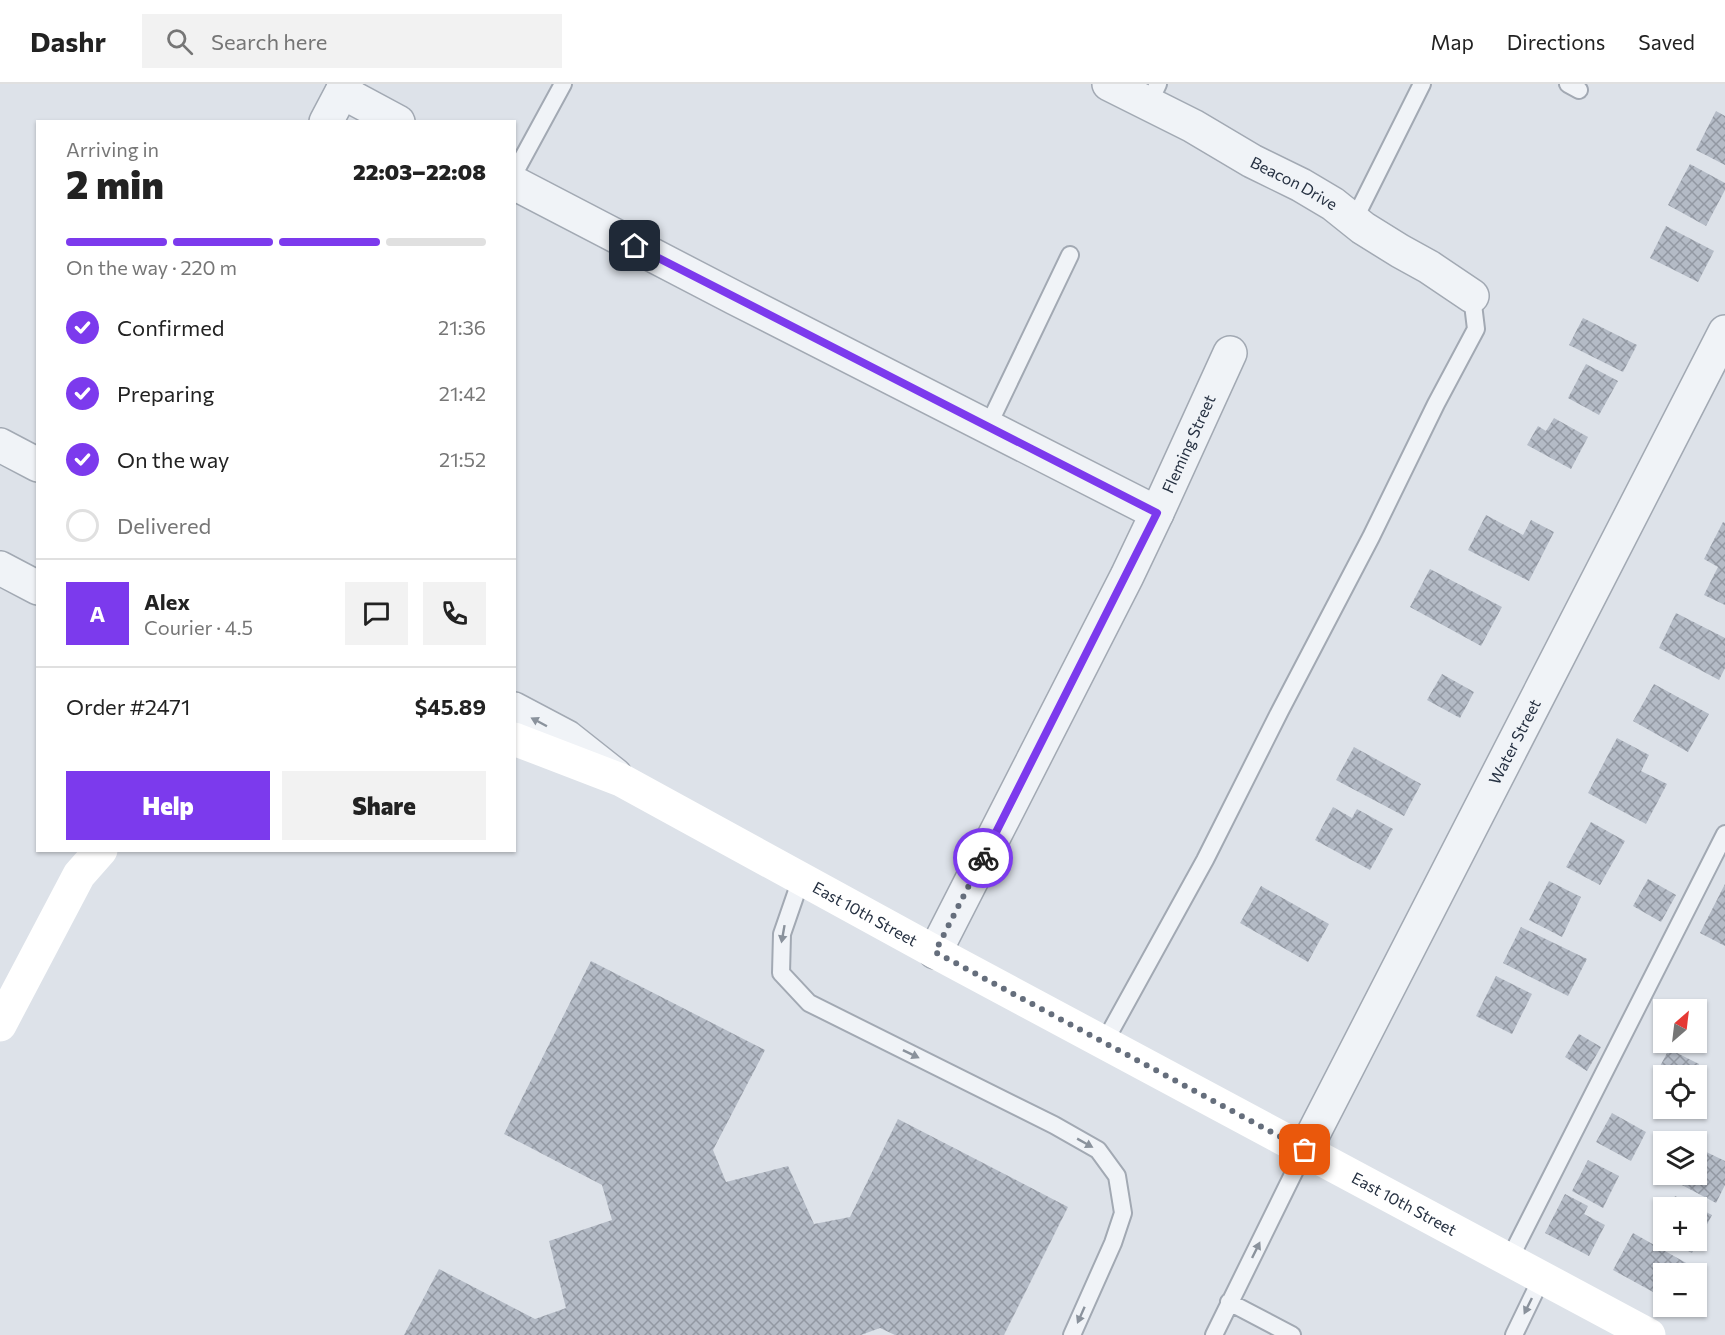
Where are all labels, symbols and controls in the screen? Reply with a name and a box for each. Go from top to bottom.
search box [142,14,562,68]
text: Dashr [30,24,106,58]
icon: search [163,25,196,58]
text: Search here [211,28,327,55]
text: Map [1431,29,1474,54]
text: Directions [1507,29,1605,54]
text: Saved [1638,29,1695,54]
text: Arriving in [66,137,159,161]
street label: Beacon Drive [1248,152,1341,214]
text: 22:03–22:08 [353,158,486,185]
text: 2 min [66,159,164,207]
pin [609,220,660,271]
icon: home [618,229,651,262]
text: On the way · 220 m [66,255,237,279]
icon: check [66,311,99,344]
text: Confirmed [117,314,224,341]
text: 21:36 [438,315,486,339]
icon: check [66,377,99,410]
text: Preparing [117,380,214,407]
text: 21:42 [439,381,486,405]
street label: Fleming Street [1157,391,1219,496]
icon: check [66,443,99,476]
text: On the way [117,446,229,473]
text: 21:52 [439,447,486,471]
text: Delivered [117,512,211,539]
button: chat [345,582,408,645]
button: phone [423,582,486,645]
text: Alex [144,588,190,615]
text: A [90,600,105,627]
text: Courier · 4.5 [144,615,253,639]
text: Order #2471 [66,693,190,720]
text: $45.89 [415,693,486,720]
street label: Water Street [1484,695,1544,787]
one-way arrow [531,717,548,727]
button: Help [66,771,270,840]
button: Share [282,771,486,840]
courier [953,828,1013,888]
icon: bike [967,842,1000,875]
street label: East 10th Street [810,877,921,950]
one-way arrow [778,925,787,944]
north arrow [1653,999,1707,1053]
map controls [1653,999,1707,1317]
one-way arrow [903,1050,920,1059]
button: locate [1653,1065,1707,1119]
pin [1279,1124,1330,1175]
button: layers [1653,1131,1707,1185]
icon: bag [1288,1133,1321,1166]
one-way arrow [1077,1138,1094,1148]
street label: East 10th Street [1349,1167,1460,1239]
button: + [1653,1197,1707,1251]
one-way arrow [1250,1241,1260,1259]
button: − [1653,1263,1707,1317]
one-way arrow [1524,1298,1533,1315]
one-way arrow [1076,1307,1085,1324]

